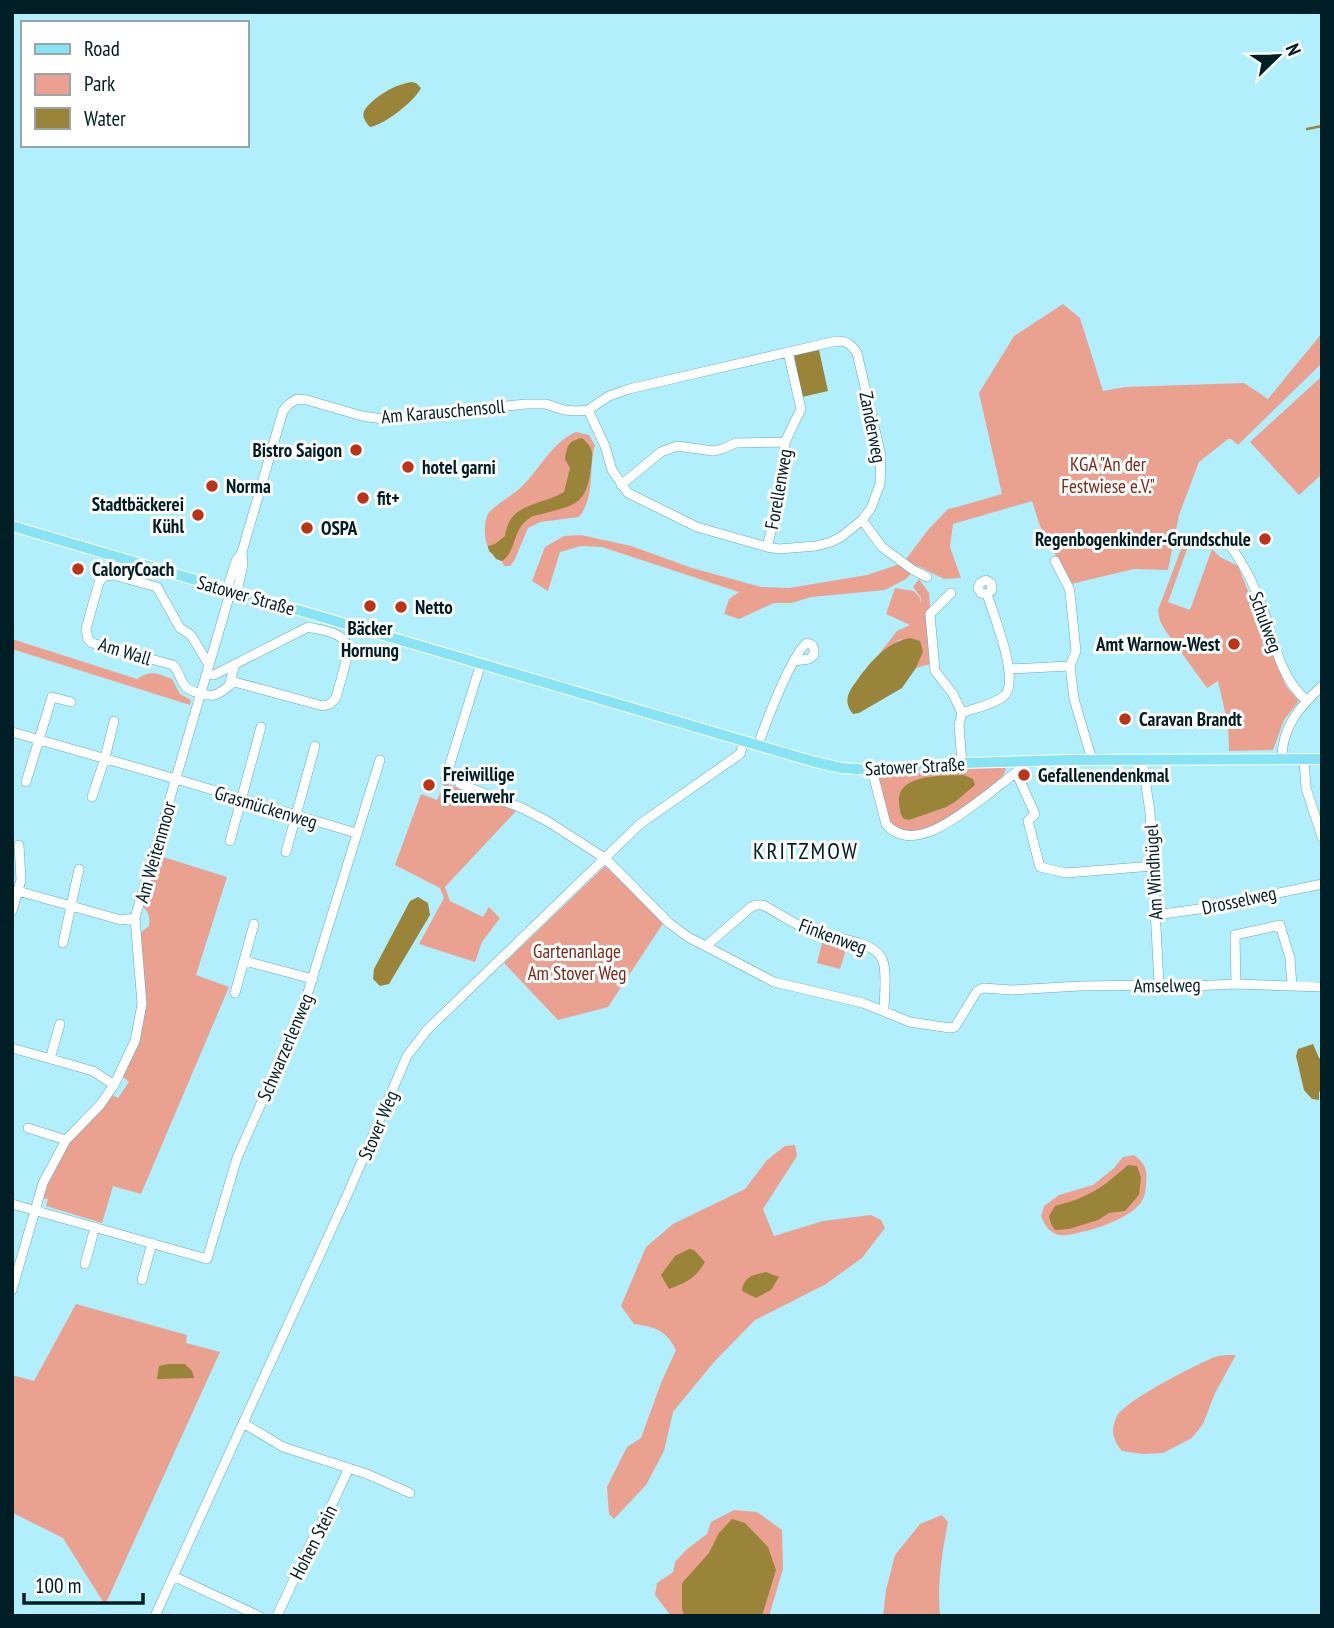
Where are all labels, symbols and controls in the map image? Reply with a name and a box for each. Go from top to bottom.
legend [21,21,248,147]
north arrow [1243,21,1313,91]
text: Road [84,35,120,62]
text: N [1281,40,1307,59]
text: Park [84,70,115,97]
text: Water [84,105,126,132]
street label: Zanderweg [854,389,892,465]
street label: Am Karauschensoll [380,394,506,428]
place label: Bistro Saigon [252,438,342,462]
marker: Bistro Saigon [348,442,364,458]
street label: Forellenweg [759,447,797,531]
park label: KGA "An der Festwiese e.V." [1061,452,1155,498]
place label: hotel garni [422,455,496,479]
marker: hotel garni [400,459,416,475]
place label: Norma [226,474,271,498]
marker: Norma [204,478,220,494]
place label: fit+ [377,486,400,510]
marker: fit+ [355,490,371,506]
place label: Stadtbäckerei Kühl [92,492,184,538]
marker: Stadtbäckerei Kühl [190,507,206,523]
place label: OSPA [321,516,358,540]
marker: OSPA [299,520,315,536]
place label: Regenbogenkinder-Grundschule [1035,527,1251,551]
marker: Regenbogenkinder-Grundschule [1257,531,1273,547]
place label: CaloryCoach [92,557,174,581]
marker: CaloryCoach [70,561,86,577]
street label: Satower Straße [195,570,298,620]
street label: Schulweg [1244,588,1288,656]
place label: Netto [415,595,453,619]
marker: Bäcker Hornung [362,598,378,614]
marker: Netto [393,599,409,615]
place label: Bäcker Hornung [341,616,399,662]
street label: Am Wall [96,632,155,670]
place label: Amt Warnow-West [1095,632,1220,656]
marker: Amt Warnow-West [1226,636,1242,652]
place label: Caravan Brandt [1139,707,1242,731]
marker: Caravan Brandt [1117,711,1133,727]
street label: Satower Straße [864,751,966,781]
place label: Freiwillige Feuerwehr [443,762,515,808]
place label: Gefallenendenkmal [1038,763,1170,787]
marker: Gefallenendenkmal [1016,767,1032,783]
marker: Freiwillige Feuerwehr [421,777,437,793]
street label: Grasmückenweg [212,780,320,834]
street label: Am Weitenmoor [129,798,181,905]
street label: Am Windhügel [1138,823,1167,920]
district label: KRITZMOW [753,836,859,865]
street label: Drosselweg [1200,880,1278,920]
street label: Finkenweg [796,913,870,959]
park label: Gartenanlage Am Stover Weg [528,939,626,985]
street label: Amselweg [1133,972,1201,998]
street label: Schwarzerlenweg [252,990,318,1104]
street label: Stover Weg [353,1087,403,1163]
street label: Hohen Stein [284,1501,342,1583]
scale bar [24,1562,144,1606]
text: 100 m [35,1572,81,1599]

